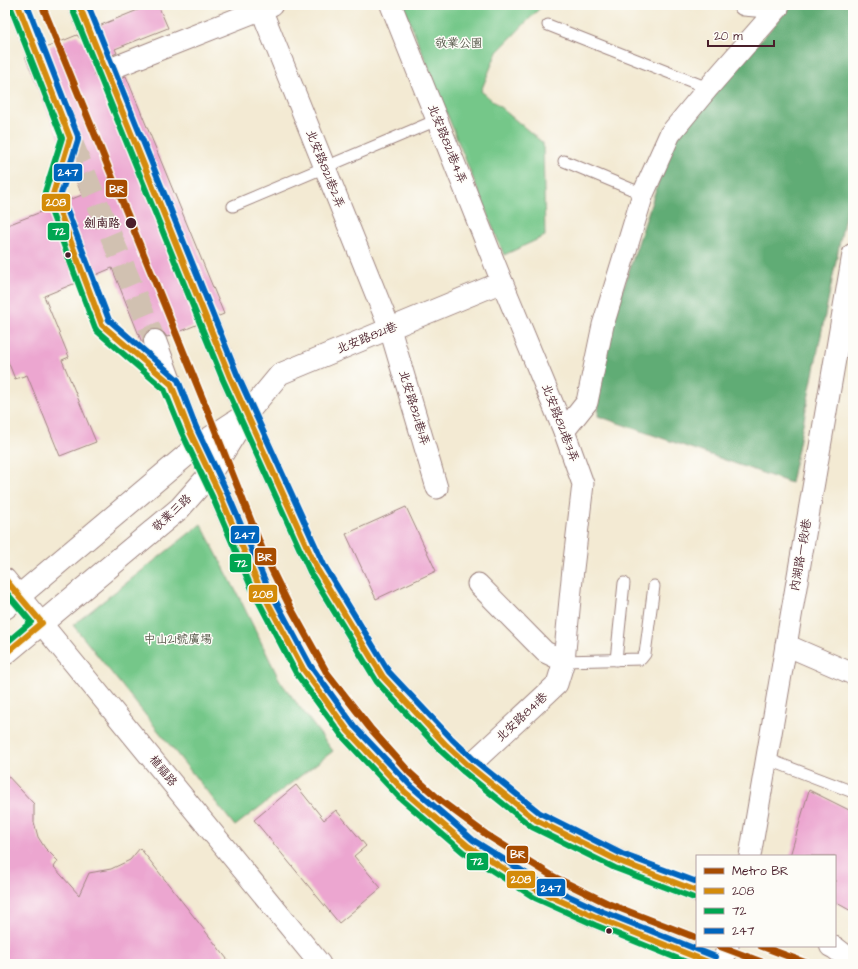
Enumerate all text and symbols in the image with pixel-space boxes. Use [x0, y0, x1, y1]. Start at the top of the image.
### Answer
scale bar [708, 22, 774, 48]
text: 20 m [714, 28, 743, 45]
park label: 敬業公園 [435, 35, 483, 52]
street label: 北安路821巷4弄 [423, 102, 471, 186]
street label: 北安路821巷2弄 [302, 127, 348, 211]
line badge: 247 [53, 163, 83, 182]
text: 247 [57, 165, 79, 180]
line badge: BR [105, 179, 128, 198]
text: BR [109, 182, 125, 197]
line badge: 208 [41, 193, 71, 212]
text: 208 [45, 195, 67, 210]
place label: 劍南路 [84, 215, 120, 232]
marker: 劍南路 [124, 216, 138, 230]
line badge: 72 [47, 222, 70, 241]
text: 72 [51, 224, 66, 239]
unlabelled marker [63, 250, 73, 260]
street label: 北安路821巷 [334, 318, 400, 358]
street label: 北安路821巷1弄 [395, 368, 433, 448]
street label: 北安路821巷3弄 [537, 382, 583, 464]
street label: 敬業三路 [149, 490, 195, 536]
street label: 內湖路一段1巷 [786, 517, 816, 593]
line badge: 247 [230, 525, 260, 544]
text: 247 [234, 528, 256, 543]
line badge: BR [254, 547, 277, 566]
text: BR [257, 550, 273, 565]
line badge: 72 [229, 553, 252, 573]
text: 72 [233, 556, 248, 571]
line badge: 208 [248, 584, 278, 603]
text: 208 [252, 587, 274, 602]
park label: 中山21號廣場 [144, 631, 212, 648]
street label: 北安路841巷 [492, 688, 552, 746]
street label: 植福路 [145, 752, 181, 790]
line badge: BR [506, 845, 529, 864]
text: BR [510, 847, 526, 862]
line badge: 72 [466, 852, 489, 871]
text: 72 [469, 854, 484, 869]
legend [696, 855, 836, 947]
text: Metro BR [732, 863, 789, 880]
line badge: 208 [506, 870, 536, 889]
text: 208 [510, 872, 532, 887]
line badge: 247 [536, 878, 566, 897]
text: 247 [540, 881, 562, 896]
text: 208 [732, 883, 754, 900]
text: 72 [732, 903, 746, 920]
text: 247 [732, 923, 755, 940]
unlabelled marker [604, 926, 614, 936]

